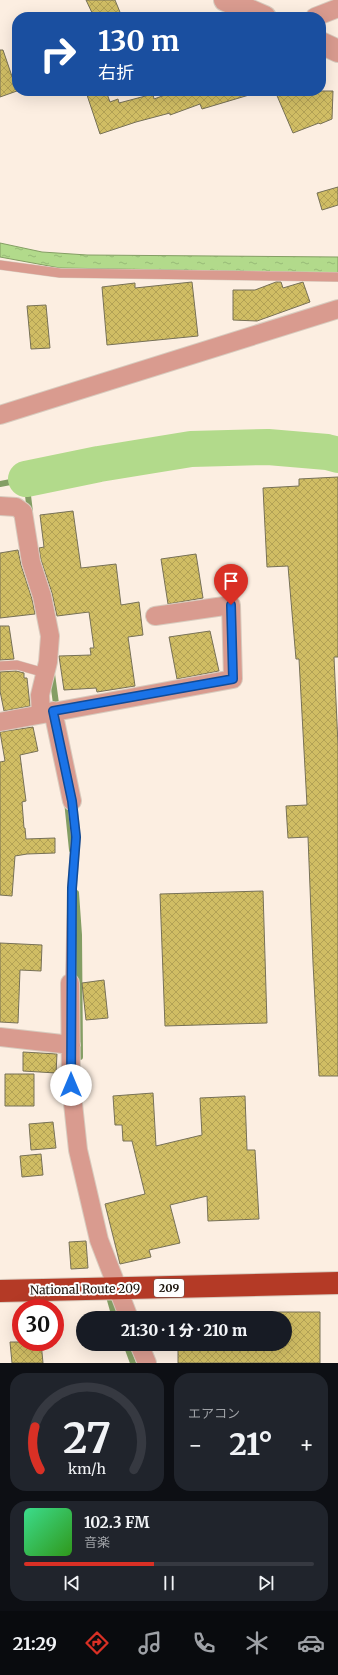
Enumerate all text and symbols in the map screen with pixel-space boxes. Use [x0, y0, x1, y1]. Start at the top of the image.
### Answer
text: 130 m [98, 23, 180, 59]
icon: right [32, 28, 84, 80]
text: 右折 [98, 61, 134, 84]
pin [214, 564, 248, 605]
icon: arrive [220, 570, 242, 592]
position arrow [50, 1064, 92, 1106]
road number: 209 [154, 1279, 184, 1297]
street label: National Route 209 [30, 1281, 140, 1297]
speed limit sign: 30 [12, 1299, 64, 1351]
text: 21:30 · 1 分 · 210 m [121, 1321, 247, 1340]
text: エアコン [188, 1405, 240, 1422]
text: 27 [63, 1412, 111, 1464]
text: 21° [229, 1425, 273, 1463]
text: − [188, 1431, 203, 1459]
text: + [299, 1431, 314, 1459]
text: km/h [68, 1460, 106, 1478]
text: 102.3 FM [84, 1513, 149, 1532]
text: 音楽 [84, 1534, 110, 1551]
icon: previous [61, 1572, 83, 1594]
icon: pause [158, 1572, 180, 1594]
icon: next [255, 1572, 277, 1594]
icon: directions [83, 1629, 111, 1657]
icon: music [136, 1629, 164, 1657]
icon: phone [190, 1629, 218, 1657]
icon: climate [243, 1629, 271, 1657]
icon: car [297, 1629, 325, 1657]
text: 21:29 [13, 1632, 57, 1655]

